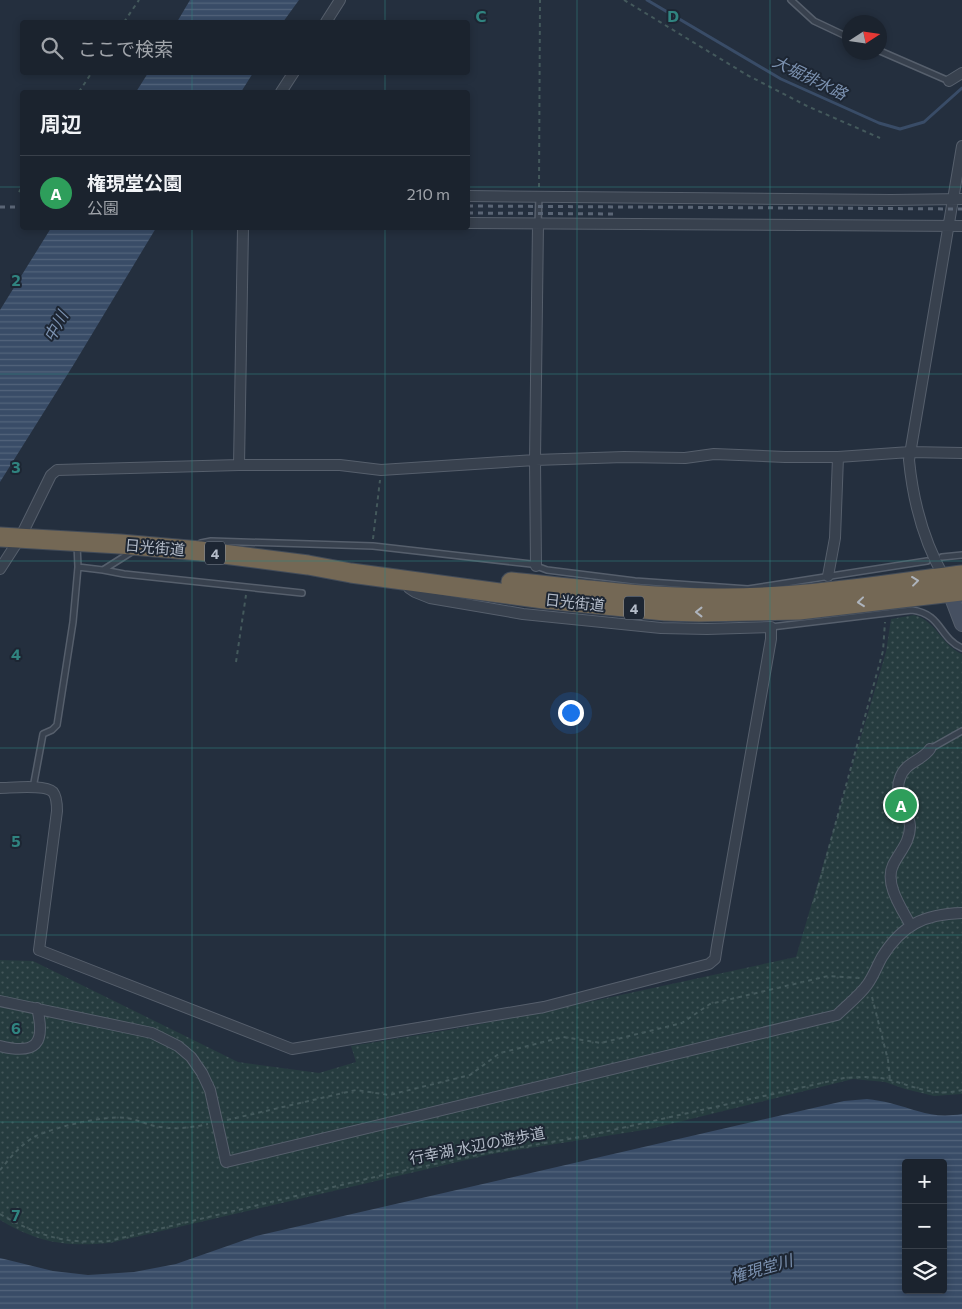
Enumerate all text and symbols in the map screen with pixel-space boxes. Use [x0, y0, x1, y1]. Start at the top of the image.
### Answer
text: C [476, 6, 487, 25]
text: D [667, 6, 679, 25]
north arrow [842, 15, 887, 60]
search box [20, 20, 470, 75]
icon: search [38, 34, 66, 62]
text: ここで検索 [78, 37, 173, 60]
water label: 大堀排水路 [770, 51, 852, 104]
text: 周辺 [40, 111, 82, 136]
text: 権現堂公園 [87, 171, 182, 194]
text: A [50, 184, 62, 203]
text: 210 m [407, 184, 450, 203]
text: 公園 [87, 198, 119, 217]
text: 2 [11, 270, 21, 289]
water label: 中川 [39, 306, 72, 345]
text: 3 [11, 457, 21, 476]
street label: 日光街道 [124, 535, 186, 559]
road number: 4 [205, 542, 225, 564]
one-way arrow [911, 576, 919, 587]
street label: 日光街道 [544, 590, 606, 614]
road number: 4 [624, 596, 644, 620]
one-way arrow [857, 596, 865, 607]
one-way arrow [695, 607, 703, 617]
text: 4 [11, 644, 21, 663]
your location [558, 700, 584, 726]
pin: A [885, 786, 917, 824]
text: 5 [11, 831, 21, 850]
text: 6 [11, 1018, 21, 1037]
street label: 行幸湖 水辺の遊歩道 [408, 1123, 546, 1167]
map controls [902, 1159, 947, 1294]
button: + [902, 1159, 947, 1204]
button: − [902, 1204, 947, 1249]
text: 7 [12, 1205, 21, 1224]
water label: 権現堂川 [728, 1249, 796, 1286]
button: layers [902, 1249, 947, 1294]

